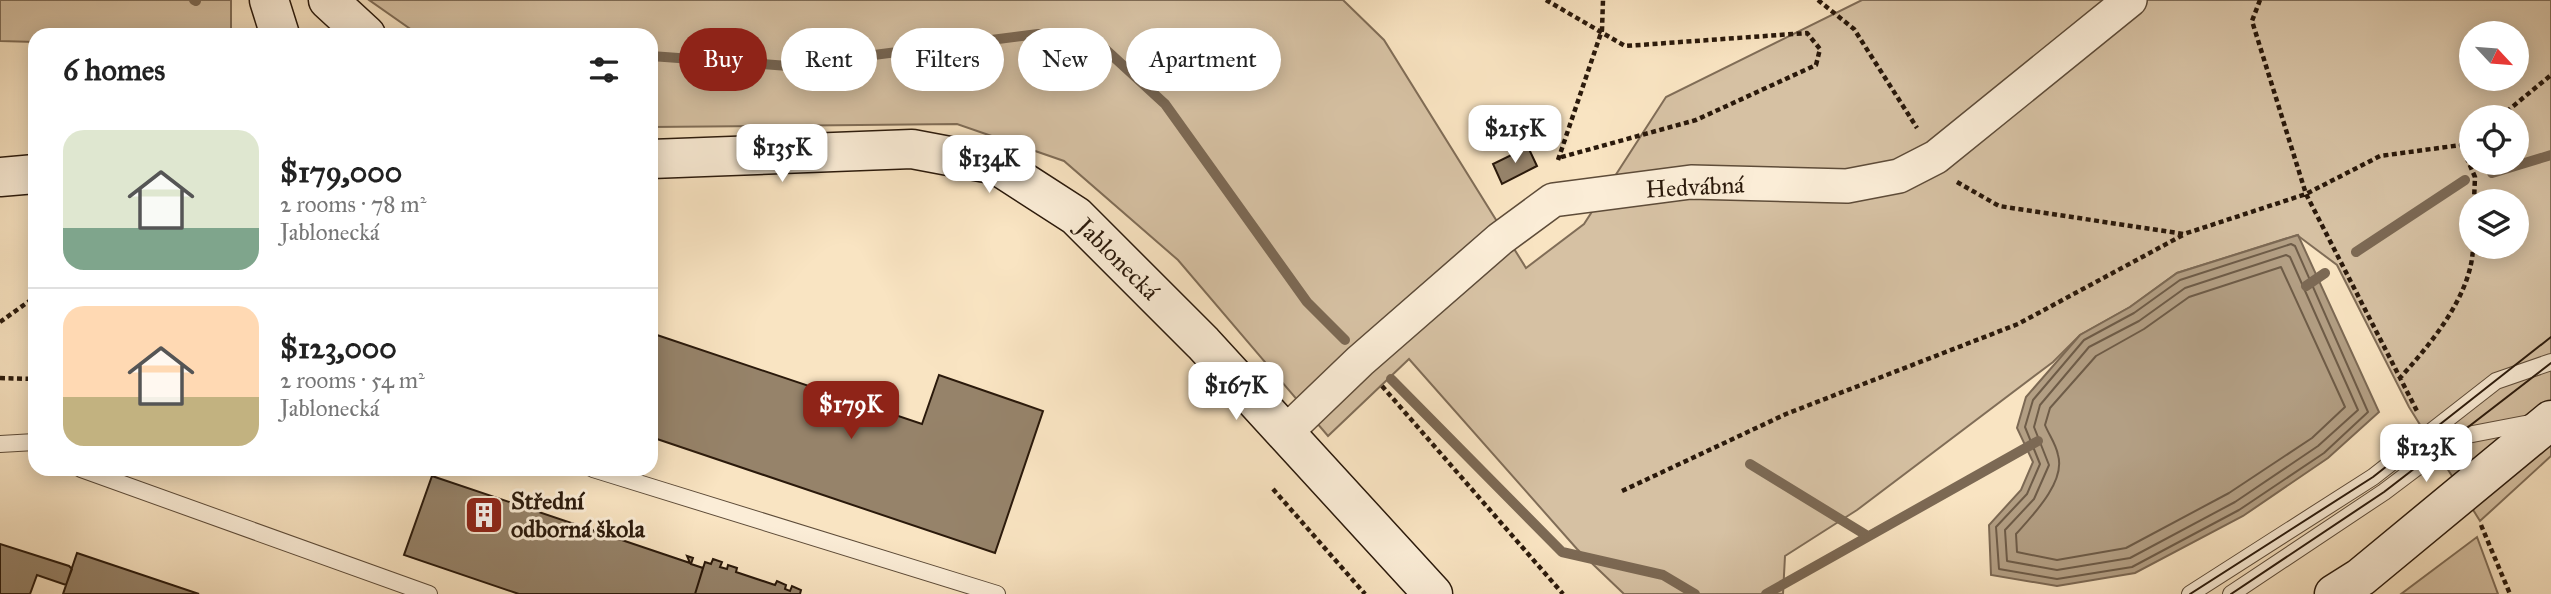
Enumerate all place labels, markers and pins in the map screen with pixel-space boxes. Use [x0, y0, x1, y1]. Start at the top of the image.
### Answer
pin: $215K [1466, 106, 1564, 165]
pin: $135K [733, 124, 831, 184]
pin: $134K [940, 136, 1038, 195]
pin: $167K [1187, 362, 1285, 422]
pin: $179K [802, 382, 900, 441]
pin: $123K [2377, 424, 2475, 484]
place label: Střední odborná škola [511, 486, 646, 544]
building icon: Střední odborná škola [463, 494, 505, 536]

